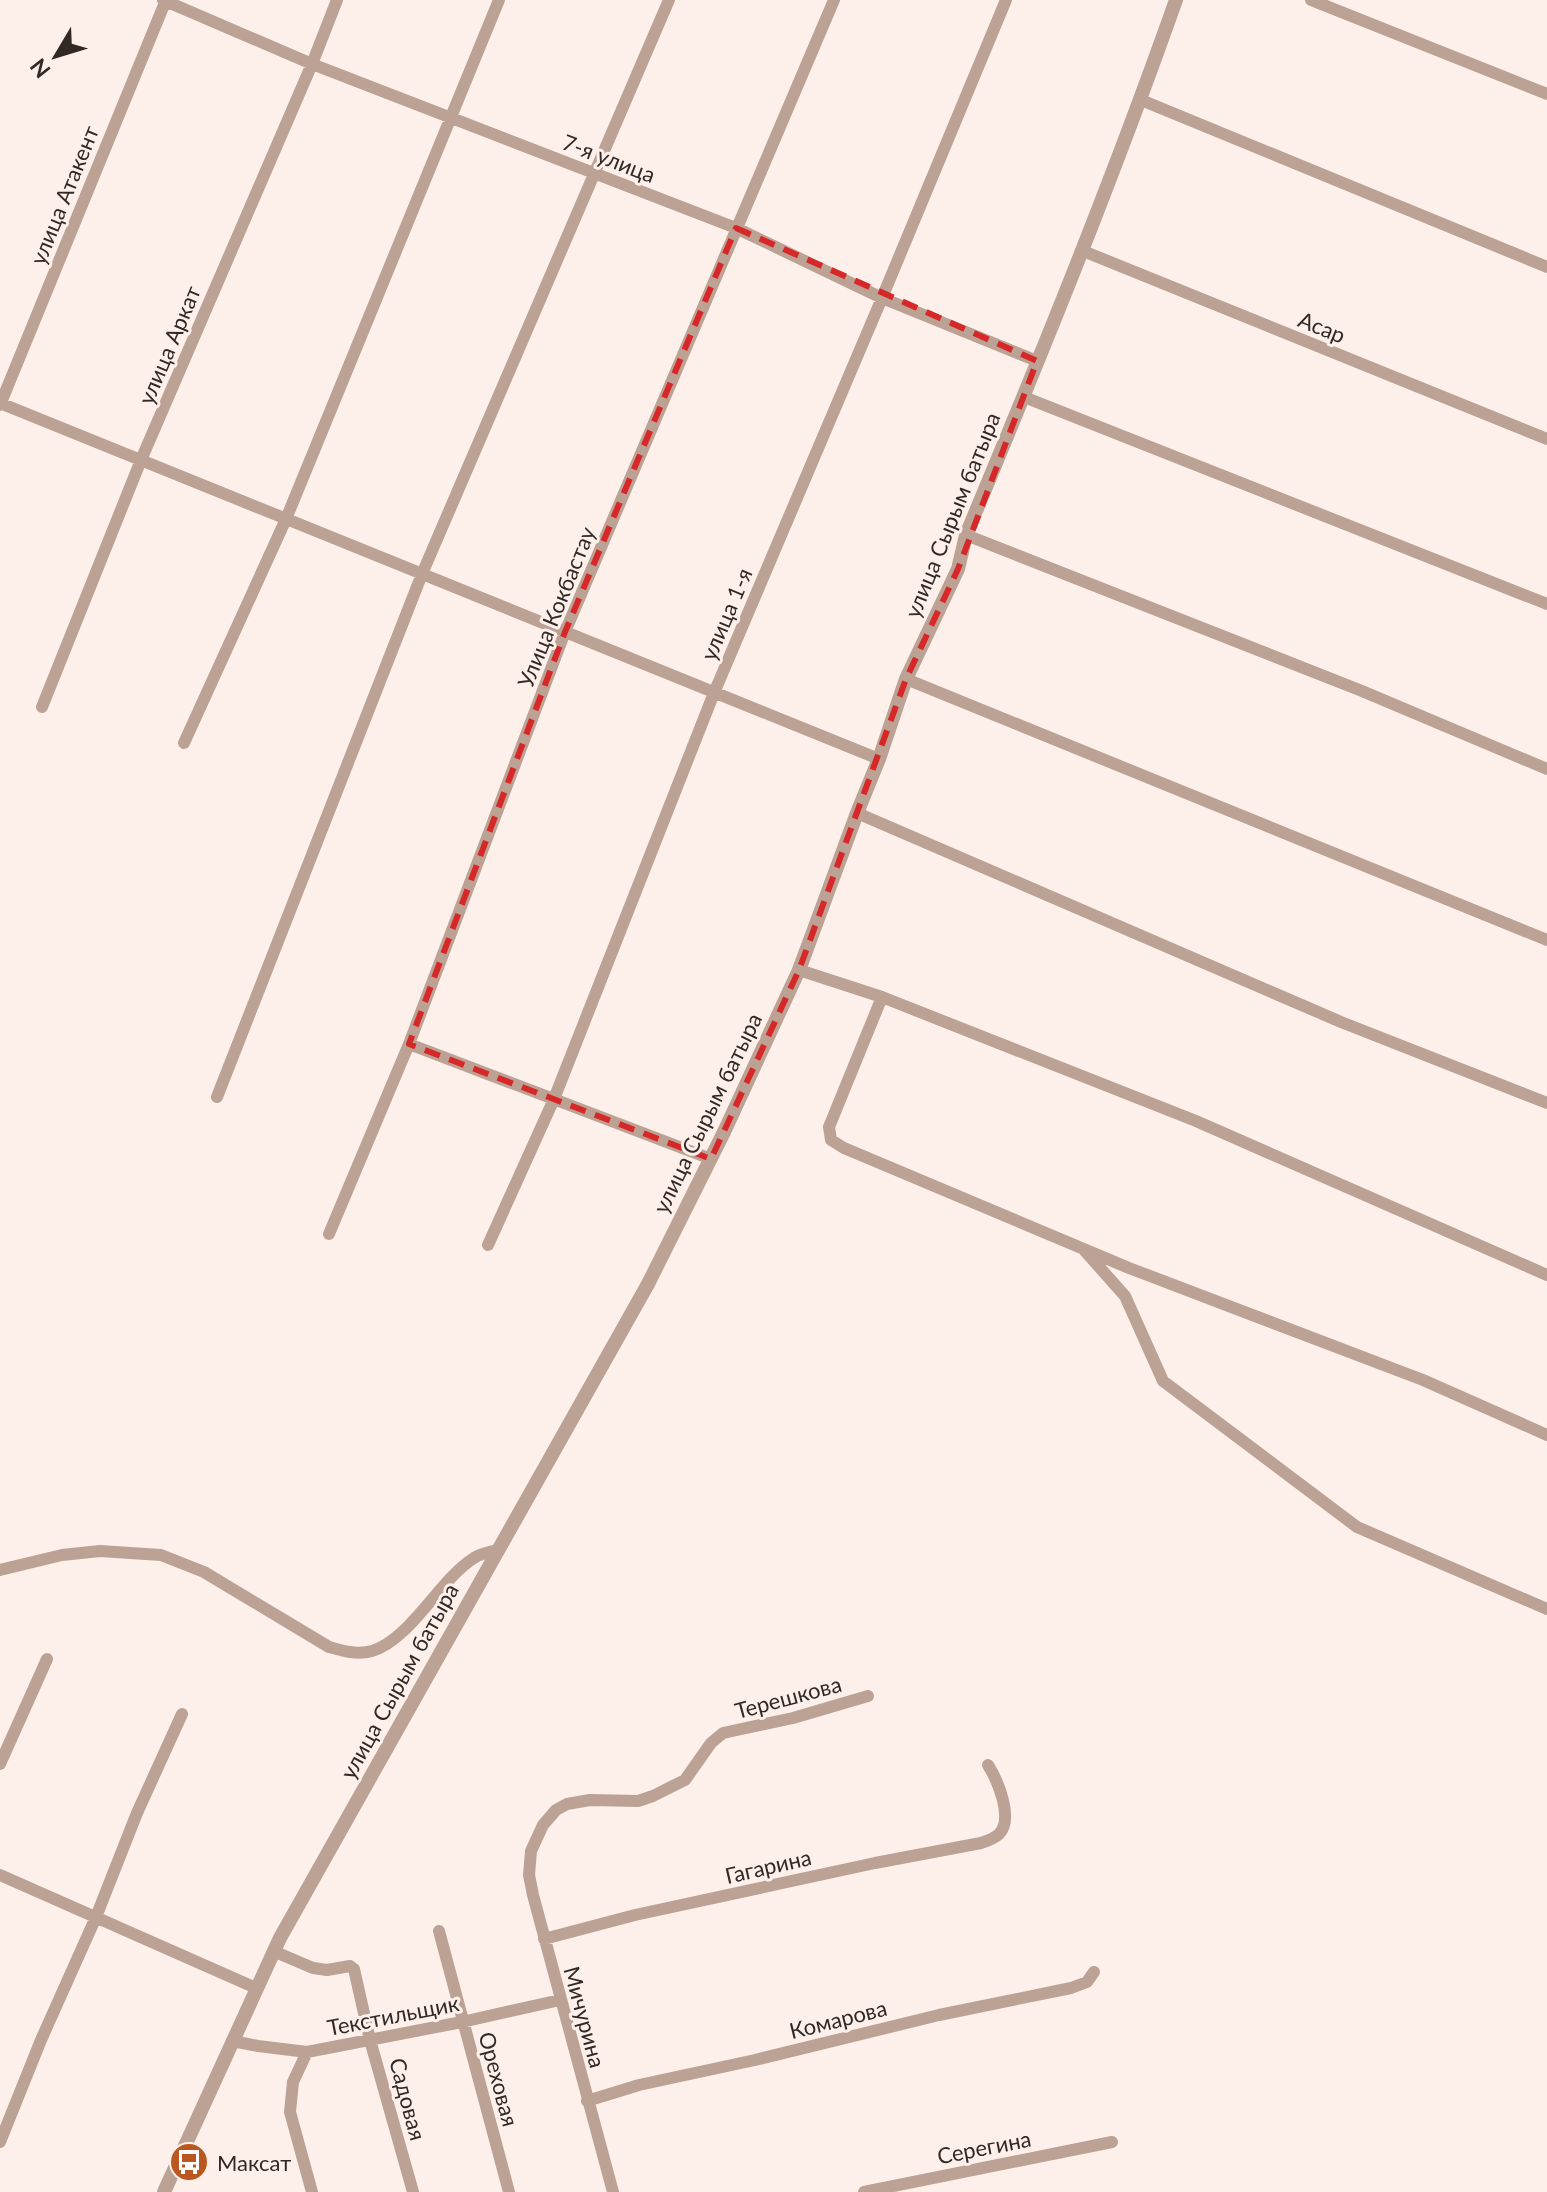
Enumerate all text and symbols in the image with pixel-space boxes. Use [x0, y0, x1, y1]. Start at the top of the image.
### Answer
north arrow [16, 16, 96, 96]
text: N [24, 54, 56, 84]
street label: улица Атакент [24, 122, 104, 268]
street label: 7-я улица [559, 128, 659, 188]
street label: улица Аркат [132, 282, 206, 408]
street label: Асар [1295, 305, 1349, 349]
street label: улица Сырым батыра [898, 408, 1006, 622]
street label: Улица Кокбастау [511, 522, 601, 691]
street label: улица 1-я [695, 564, 757, 664]
street label: улица Сырым батыра [647, 1009, 767, 1217]
street label: улица Сырым батыра [334, 1579, 464, 1783]
street label: Терешкова [732, 1670, 844, 1724]
street label: Гагарина [722, 1843, 814, 1889]
street label: Мичурина [559, 1963, 611, 2071]
street label: Текстильщик [325, 1989, 462, 2041]
street label: Комарова [786, 1994, 890, 2044]
street label: Ореховая [473, 2029, 525, 2129]
street label: Садовая [384, 2055, 432, 2143]
street label: Серегина [935, 2125, 1033, 2169]
bus stop icon: Максат [168, 2141, 210, 2183]
place label: Максат [217, 2149, 291, 2176]

